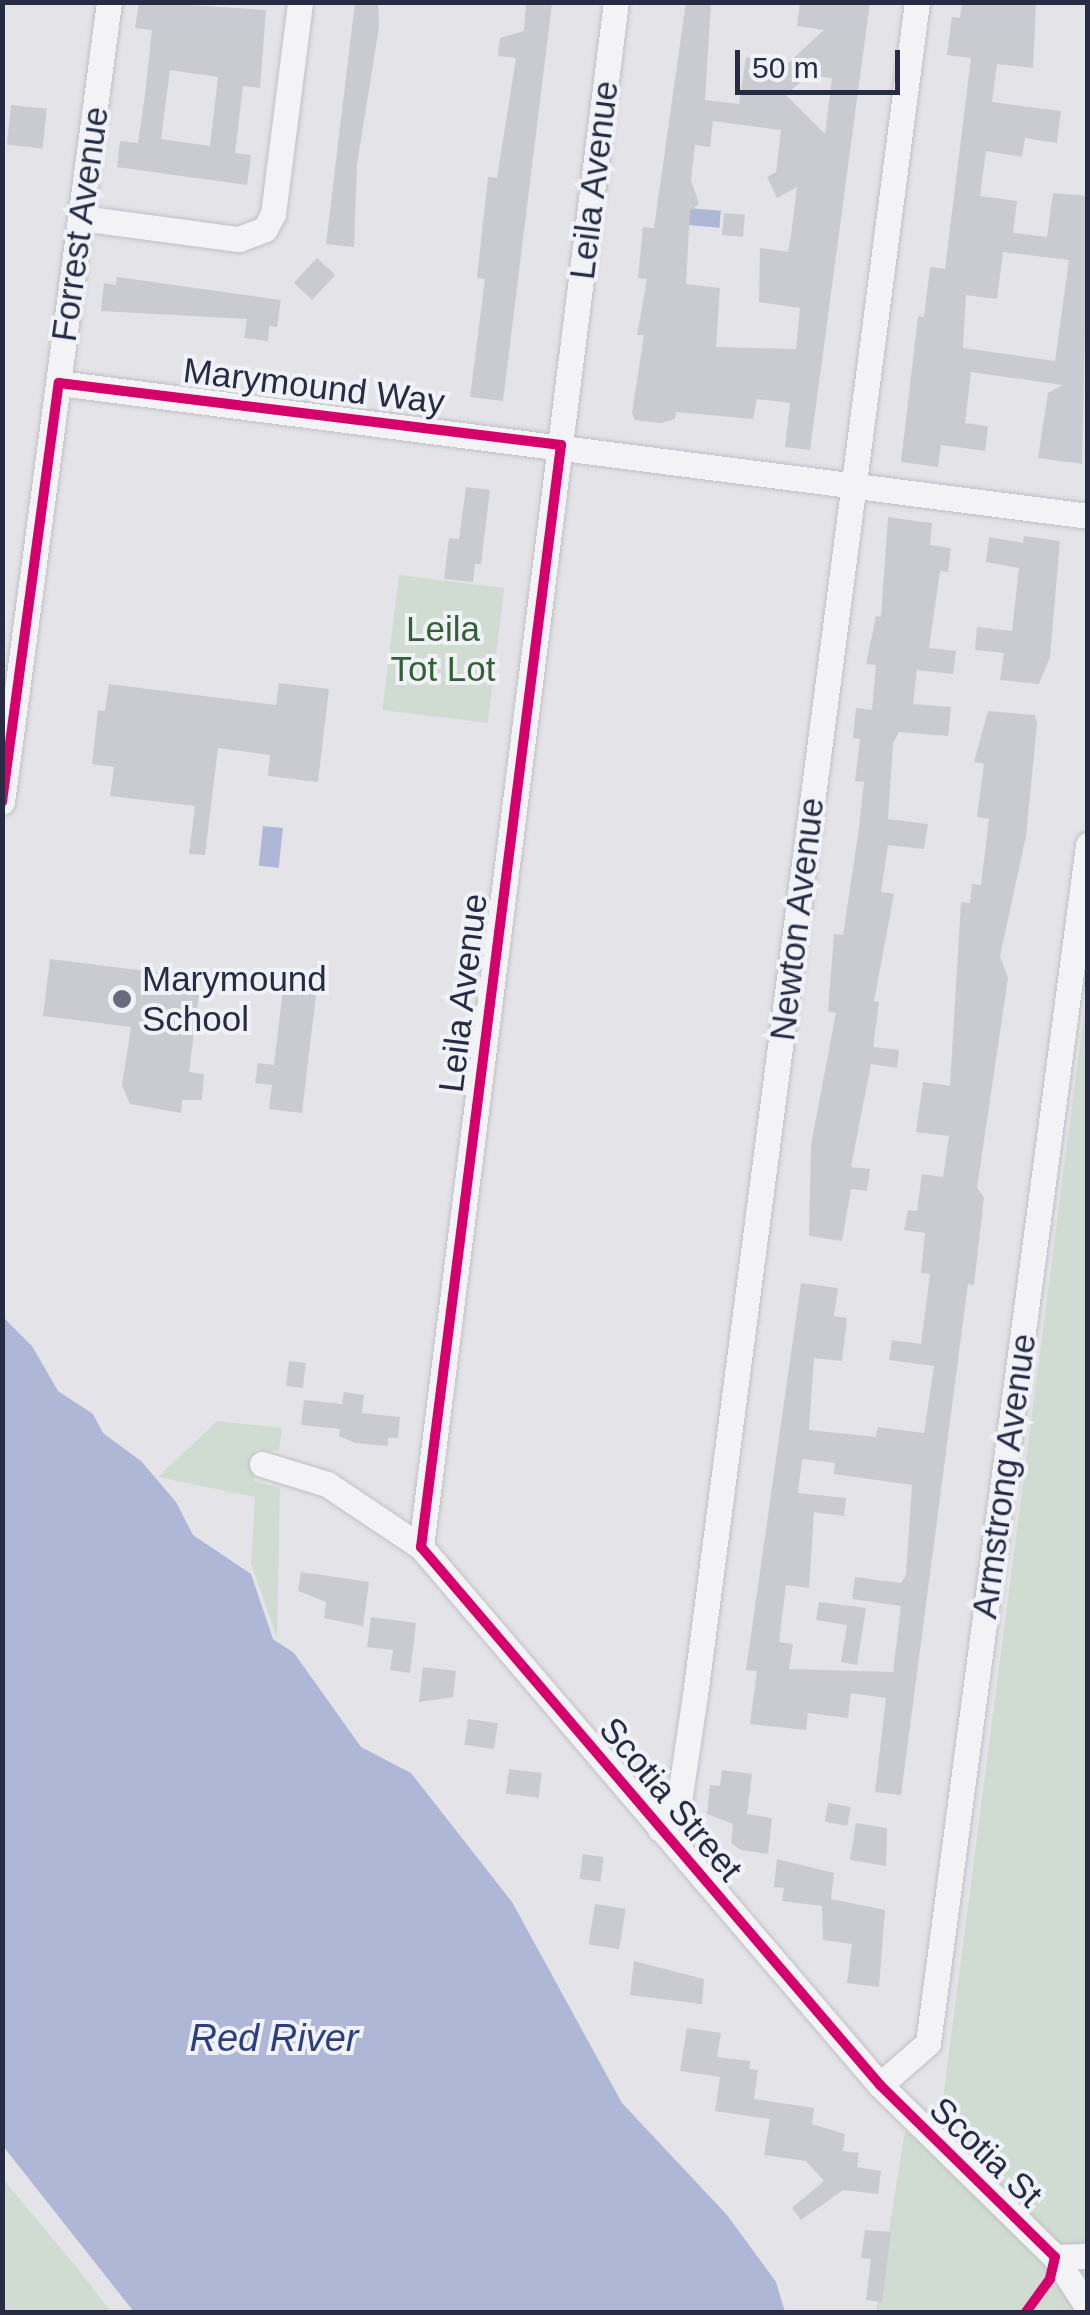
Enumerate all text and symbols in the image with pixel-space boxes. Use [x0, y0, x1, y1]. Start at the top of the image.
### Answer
scale bar [740, 30, 905, 92]
text: 50 m [752, 51, 819, 84]
street label: Leila Avenue [561, 77, 627, 283]
street label: Forrest Avenue [43, 103, 117, 345]
street label: Marymound Way [181, 349, 447, 423]
park label: Leila Tot Lot [390, 608, 496, 690]
street label: Newton Avenue [761, 794, 833, 1044]
street label: Leila Avenue [430, 890, 496, 1096]
place label: Marymound School [142, 958, 327, 1040]
marker: Marymound School [111, 988, 133, 1010]
street label: Armstrong Avenue [963, 1330, 1045, 1622]
street label: Scotia Street [591, 1709, 751, 1889]
water label: Red River [190, 2016, 358, 2062]
street label: Scotia St [921, 2088, 1051, 2216]

